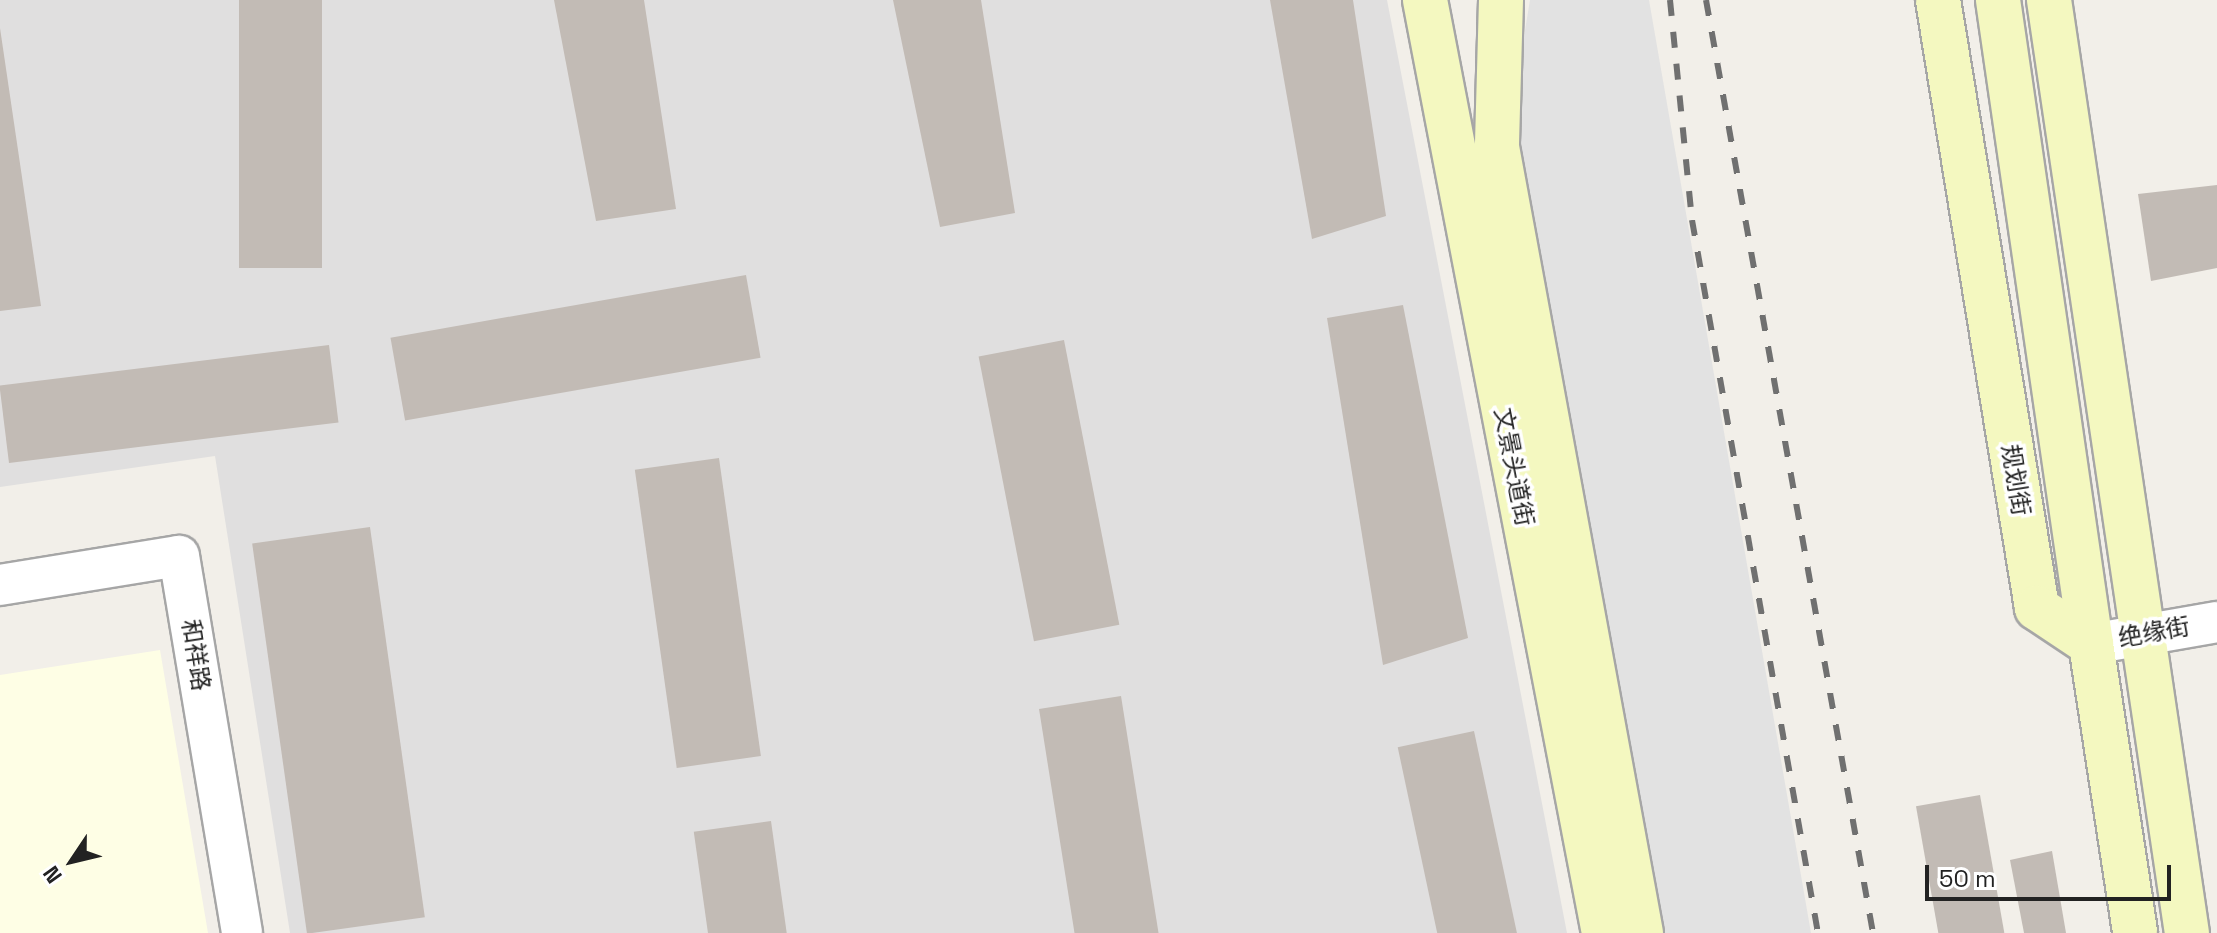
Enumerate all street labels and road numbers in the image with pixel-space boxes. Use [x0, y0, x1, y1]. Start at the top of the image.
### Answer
street label: 文景头道街 [1488, 405, 1540, 529]
street label: 规划街 [1996, 442, 2036, 518]
street label: 绝缘街 [2116, 612, 2192, 652]
street label: 和祥路 [176, 617, 216, 693]

